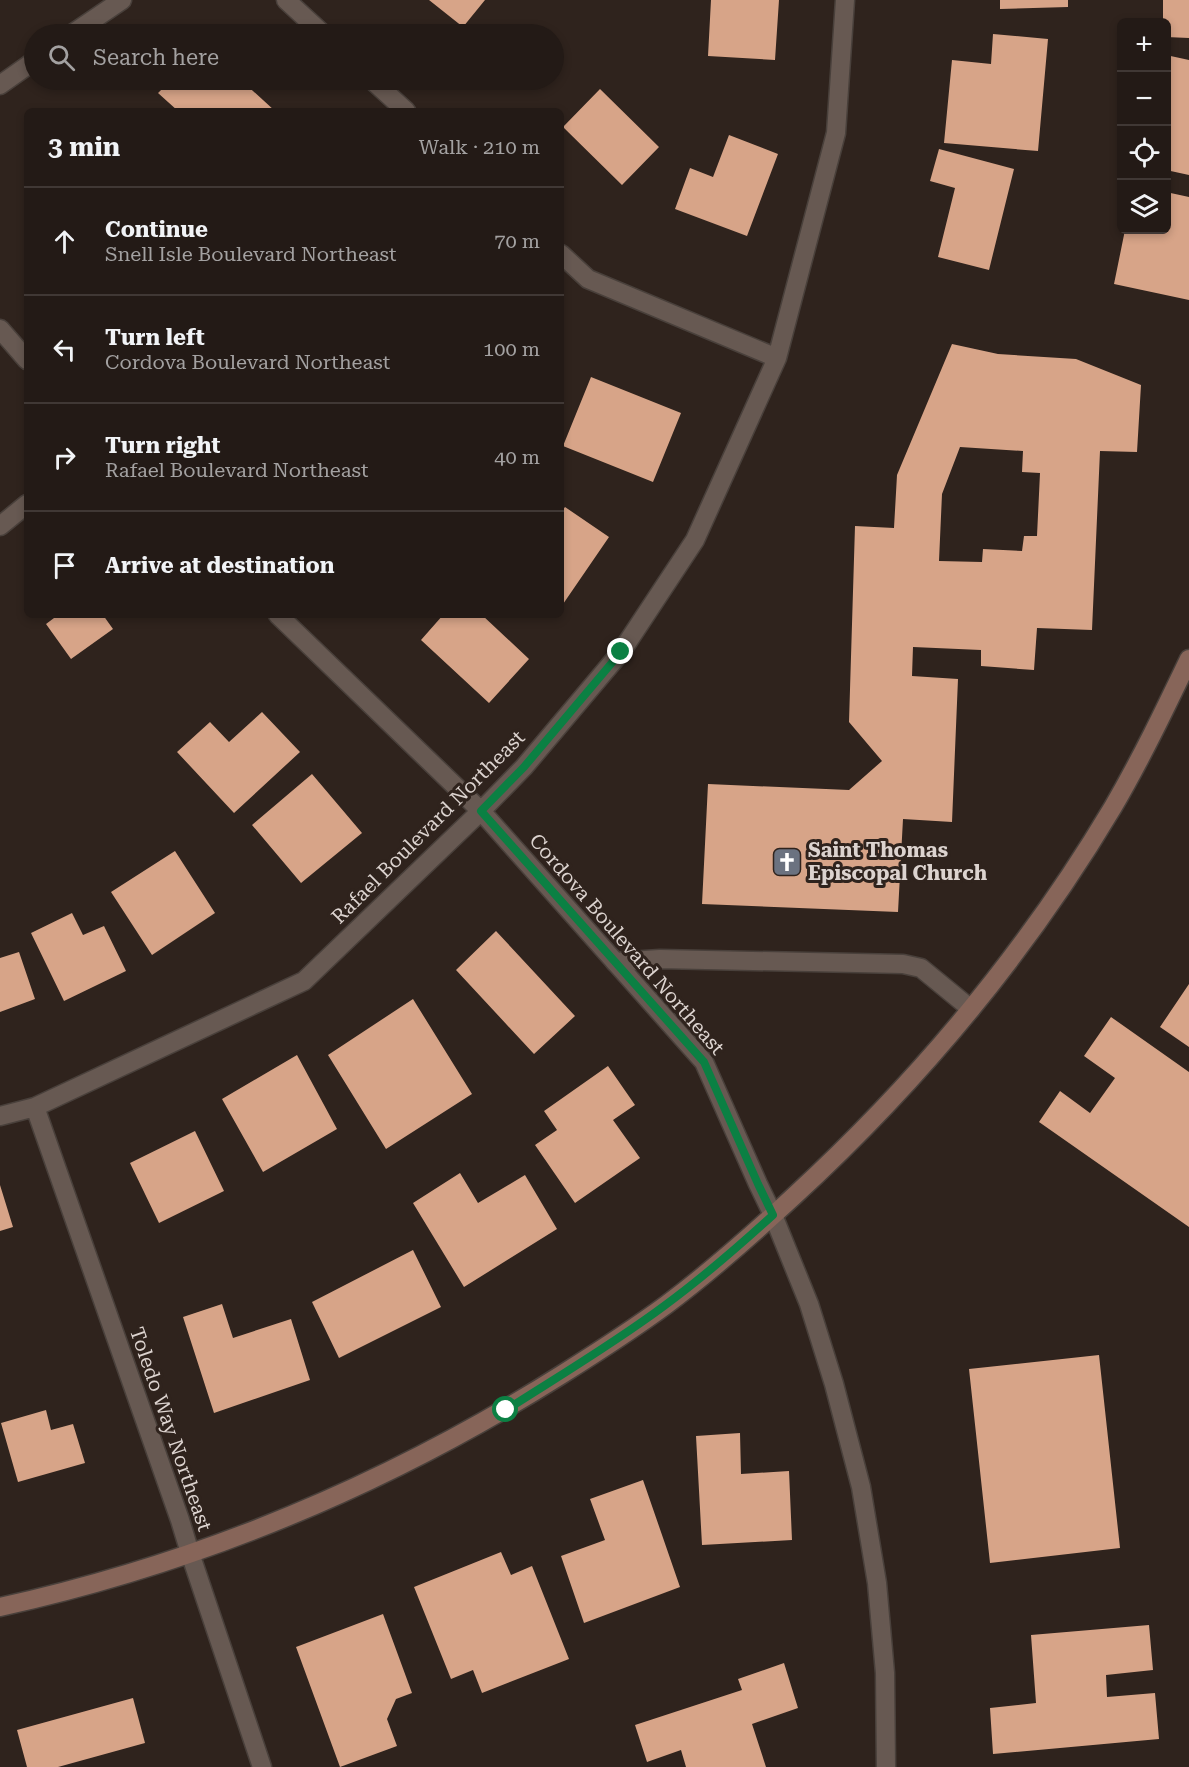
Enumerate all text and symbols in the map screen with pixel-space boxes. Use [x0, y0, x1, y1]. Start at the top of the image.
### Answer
map controls [1117, 18, 1171, 234]
button: + [1117, 18, 1171, 72]
search box [24, 24, 564, 90]
icon: search [45, 41, 78, 74]
text: Search here [93, 45, 219, 70]
button: − [1117, 72, 1171, 126]
button: locate [1117, 126, 1171, 180]
text: 3 min [48, 132, 120, 162]
text: Walk · 210 m [419, 135, 540, 159]
button: layers [1117, 180, 1171, 234]
text: Continue [105, 217, 208, 242]
icon: ahead [48, 225, 81, 258]
text: 70 m [494, 229, 540, 253]
text: Snell Isle Boulevard Northeast [105, 242, 397, 266]
text: Turn left [105, 325, 205, 350]
icon: left [48, 333, 81, 366]
text: 100 m [483, 337, 540, 361]
text: Cordova Boulevard Northeast [105, 350, 390, 374]
text: Turn right [105, 433, 220, 458]
icon: right [48, 441, 81, 474]
text: 40 m [494, 445, 540, 469]
text: Rafael Boulevard Northeast [105, 458, 369, 482]
icon: arrive [48, 549, 81, 582]
text: Arrive at destination [105, 553, 334, 578]
route end [607, 638, 633, 664]
street label: Rafael Boulevard Northeast [326, 725, 530, 929]
street label: Cordova Boulevard Northeast [524, 828, 730, 1060]
place label: Saint Thomas Episcopal Church [808, 838, 988, 885]
church icon: Saint Thomas Episcopal Church [771, 846, 803, 878]
street label: Toledo Way Northeast [125, 1324, 217, 1535]
route start [492, 1396, 518, 1422]

